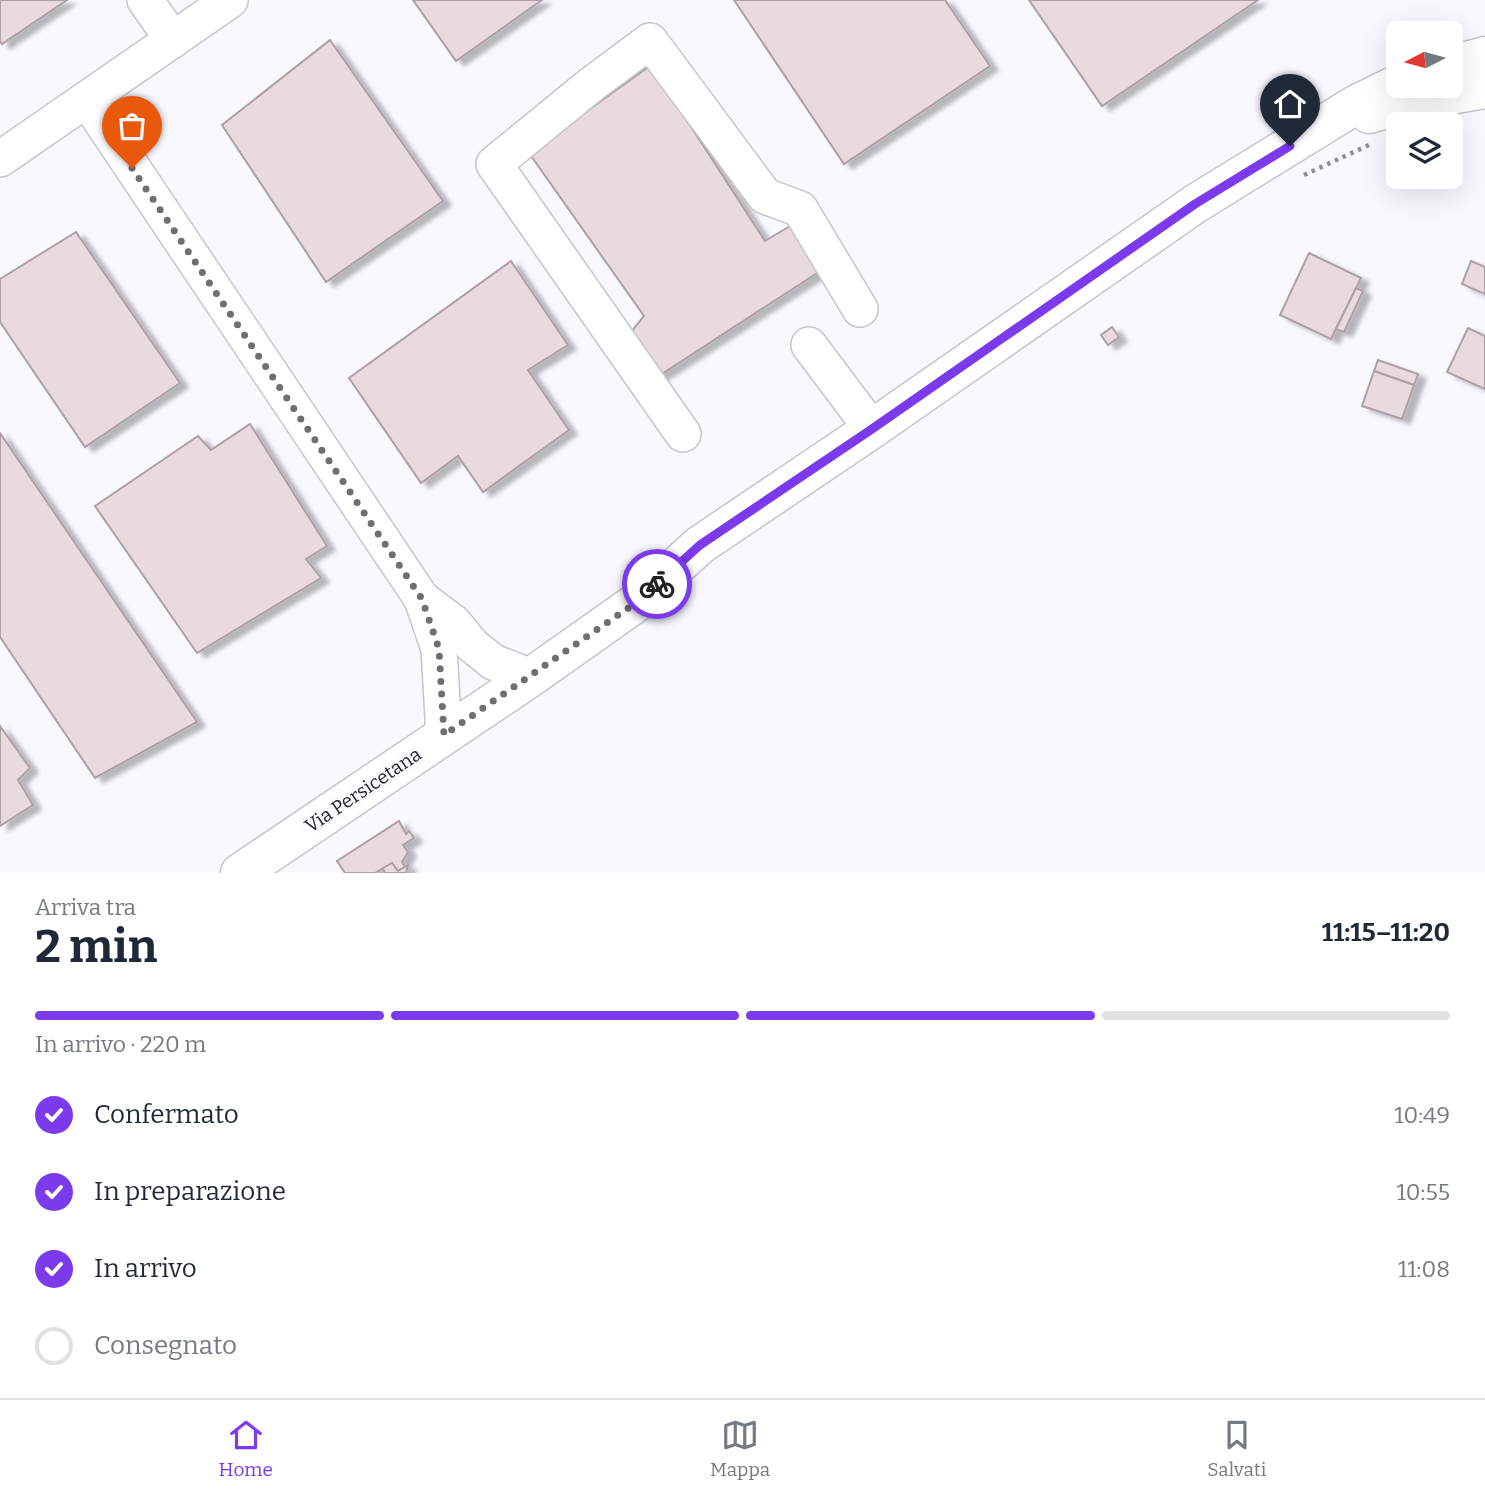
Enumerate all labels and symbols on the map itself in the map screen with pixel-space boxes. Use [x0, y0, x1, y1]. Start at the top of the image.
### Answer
north arrow [1386, 21, 1463, 98]
pin [1260, 74, 1320, 146]
pin [102, 96, 162, 168]
courier [622, 549, 692, 619]
street label: Via Persicetana [300, 742, 426, 837]

